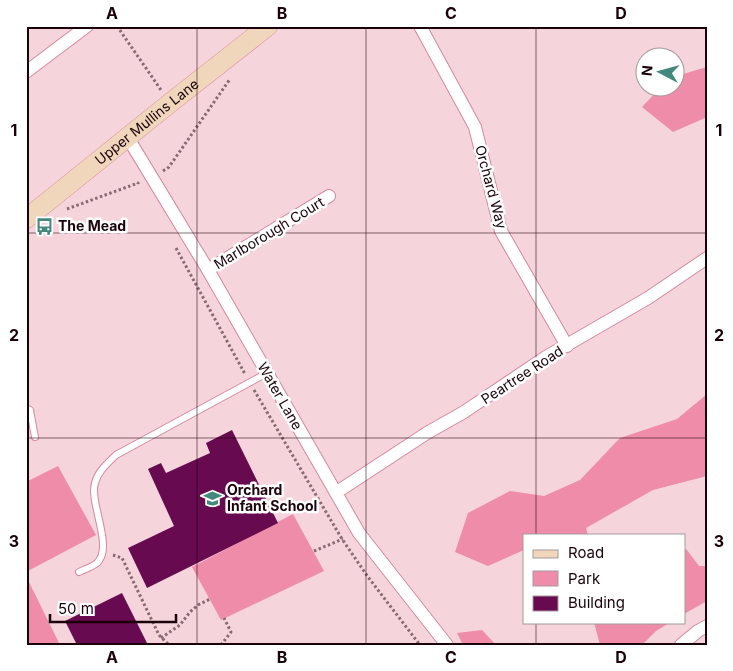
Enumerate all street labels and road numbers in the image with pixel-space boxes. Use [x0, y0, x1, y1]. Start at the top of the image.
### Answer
street label: Upper Mullins Lane [91, 75, 202, 168]
street label: Orchard Way [472, 143, 511, 231]
street label: Marlborough Court [210, 193, 327, 272]
street label: Peartree Road [478, 342, 566, 407]
street label: Water Lane [254, 359, 307, 432]

